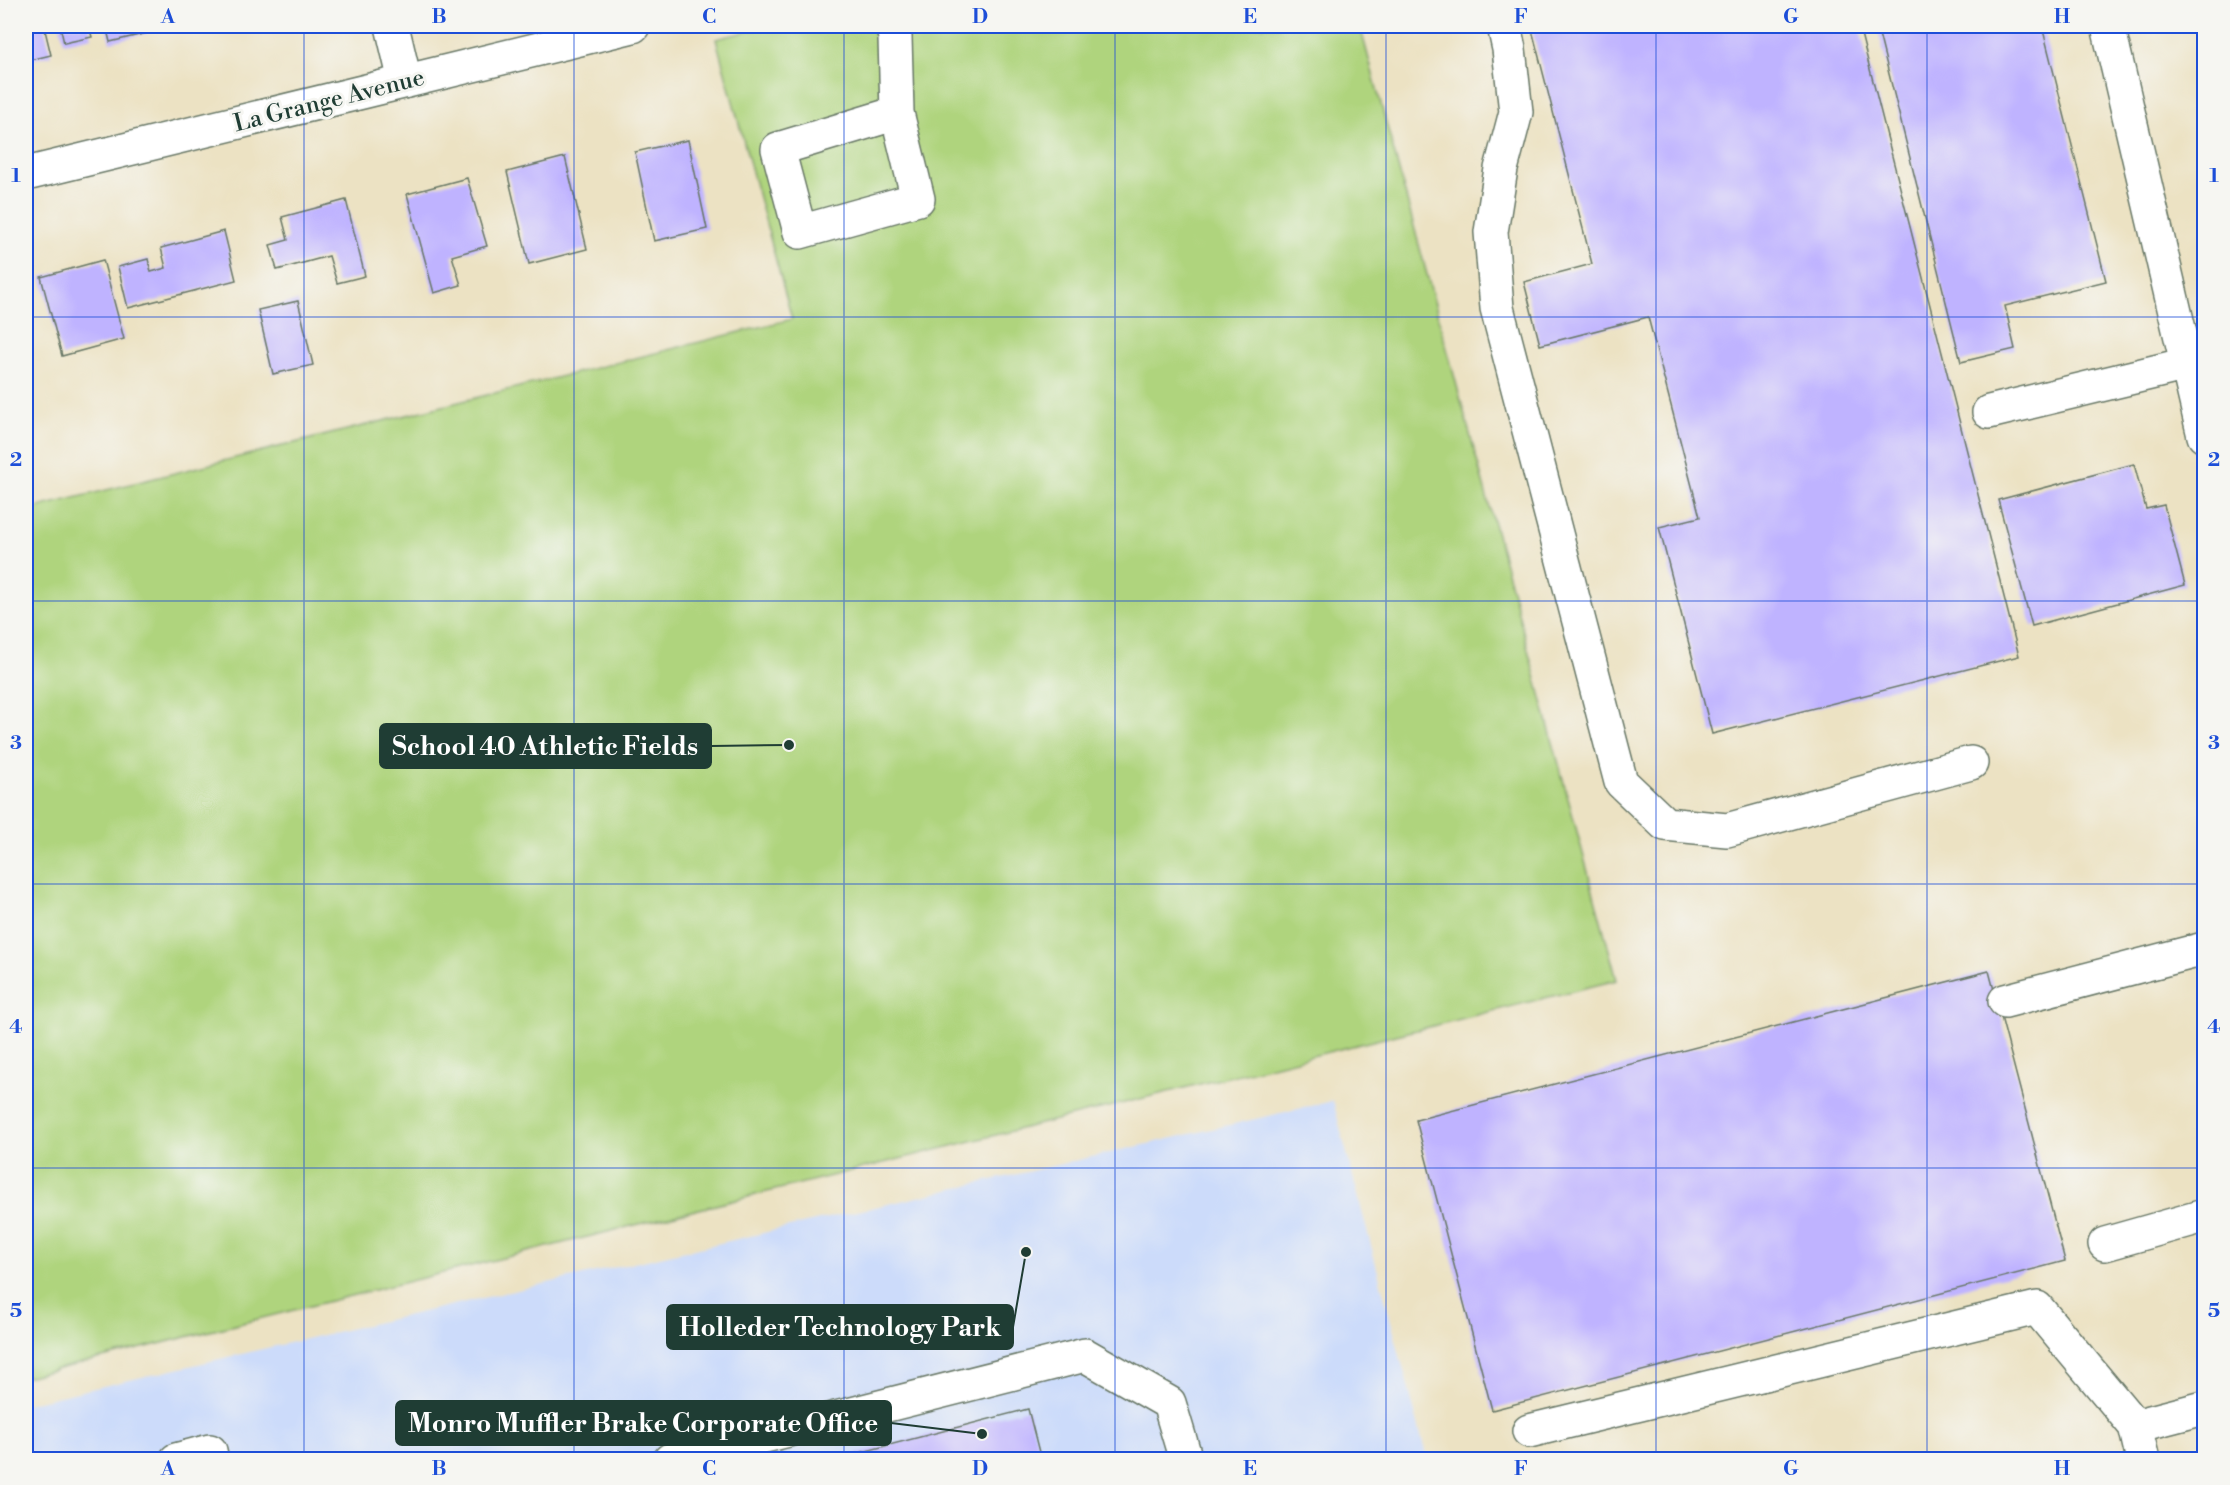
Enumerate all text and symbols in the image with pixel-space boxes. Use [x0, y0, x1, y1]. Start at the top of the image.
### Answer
text: A [160, 5, 176, 30]
text: B [431, 5, 447, 30]
text: C [702, 5, 716, 30]
text: D [972, 5, 988, 30]
text: E [1243, 5, 1257, 30]
text: F [1514, 5, 1528, 30]
text: G [1783, 5, 1799, 30]
text: H [2054, 5, 2071, 30]
street label: La Grange Avenue [231, 63, 428, 139]
text: 1 [11, 164, 21, 189]
text: 1 [2209, 164, 2219, 189]
text: 2 [10, 448, 22, 473]
text: 2 [2208, 448, 2220, 473]
callout: School 40 Athletic Fields [380, 724, 711, 768]
text: 3 [10, 731, 22, 756]
text: School 40 Athletic Fields [392, 731, 698, 763]
text: 3 [2208, 731, 2220, 756]
text: 4 [9, 1015, 23, 1040]
text: 4 [2207, 1015, 2221, 1040]
text: 5 [10, 1299, 22, 1324]
text: 5 [2208, 1299, 2220, 1324]
callout: Holleder Technology Park [667, 1305, 1013, 1349]
text: Holleder Technology Park [679, 1312, 1002, 1344]
callout: Monro Muffler Brake Corporate Office [396, 1401, 891, 1445]
text: Monro Muffler Brake Corporate Office [408, 1408, 878, 1440]
text: A [160, 1457, 176, 1482]
text: B [431, 1457, 447, 1482]
text: C [702, 1457, 716, 1482]
text: D [972, 1457, 988, 1482]
text: E [1243, 1457, 1257, 1482]
text: F [1514, 1457, 1528, 1482]
text: G [1783, 1457, 1799, 1482]
text: H [2054, 1457, 2071, 1482]

